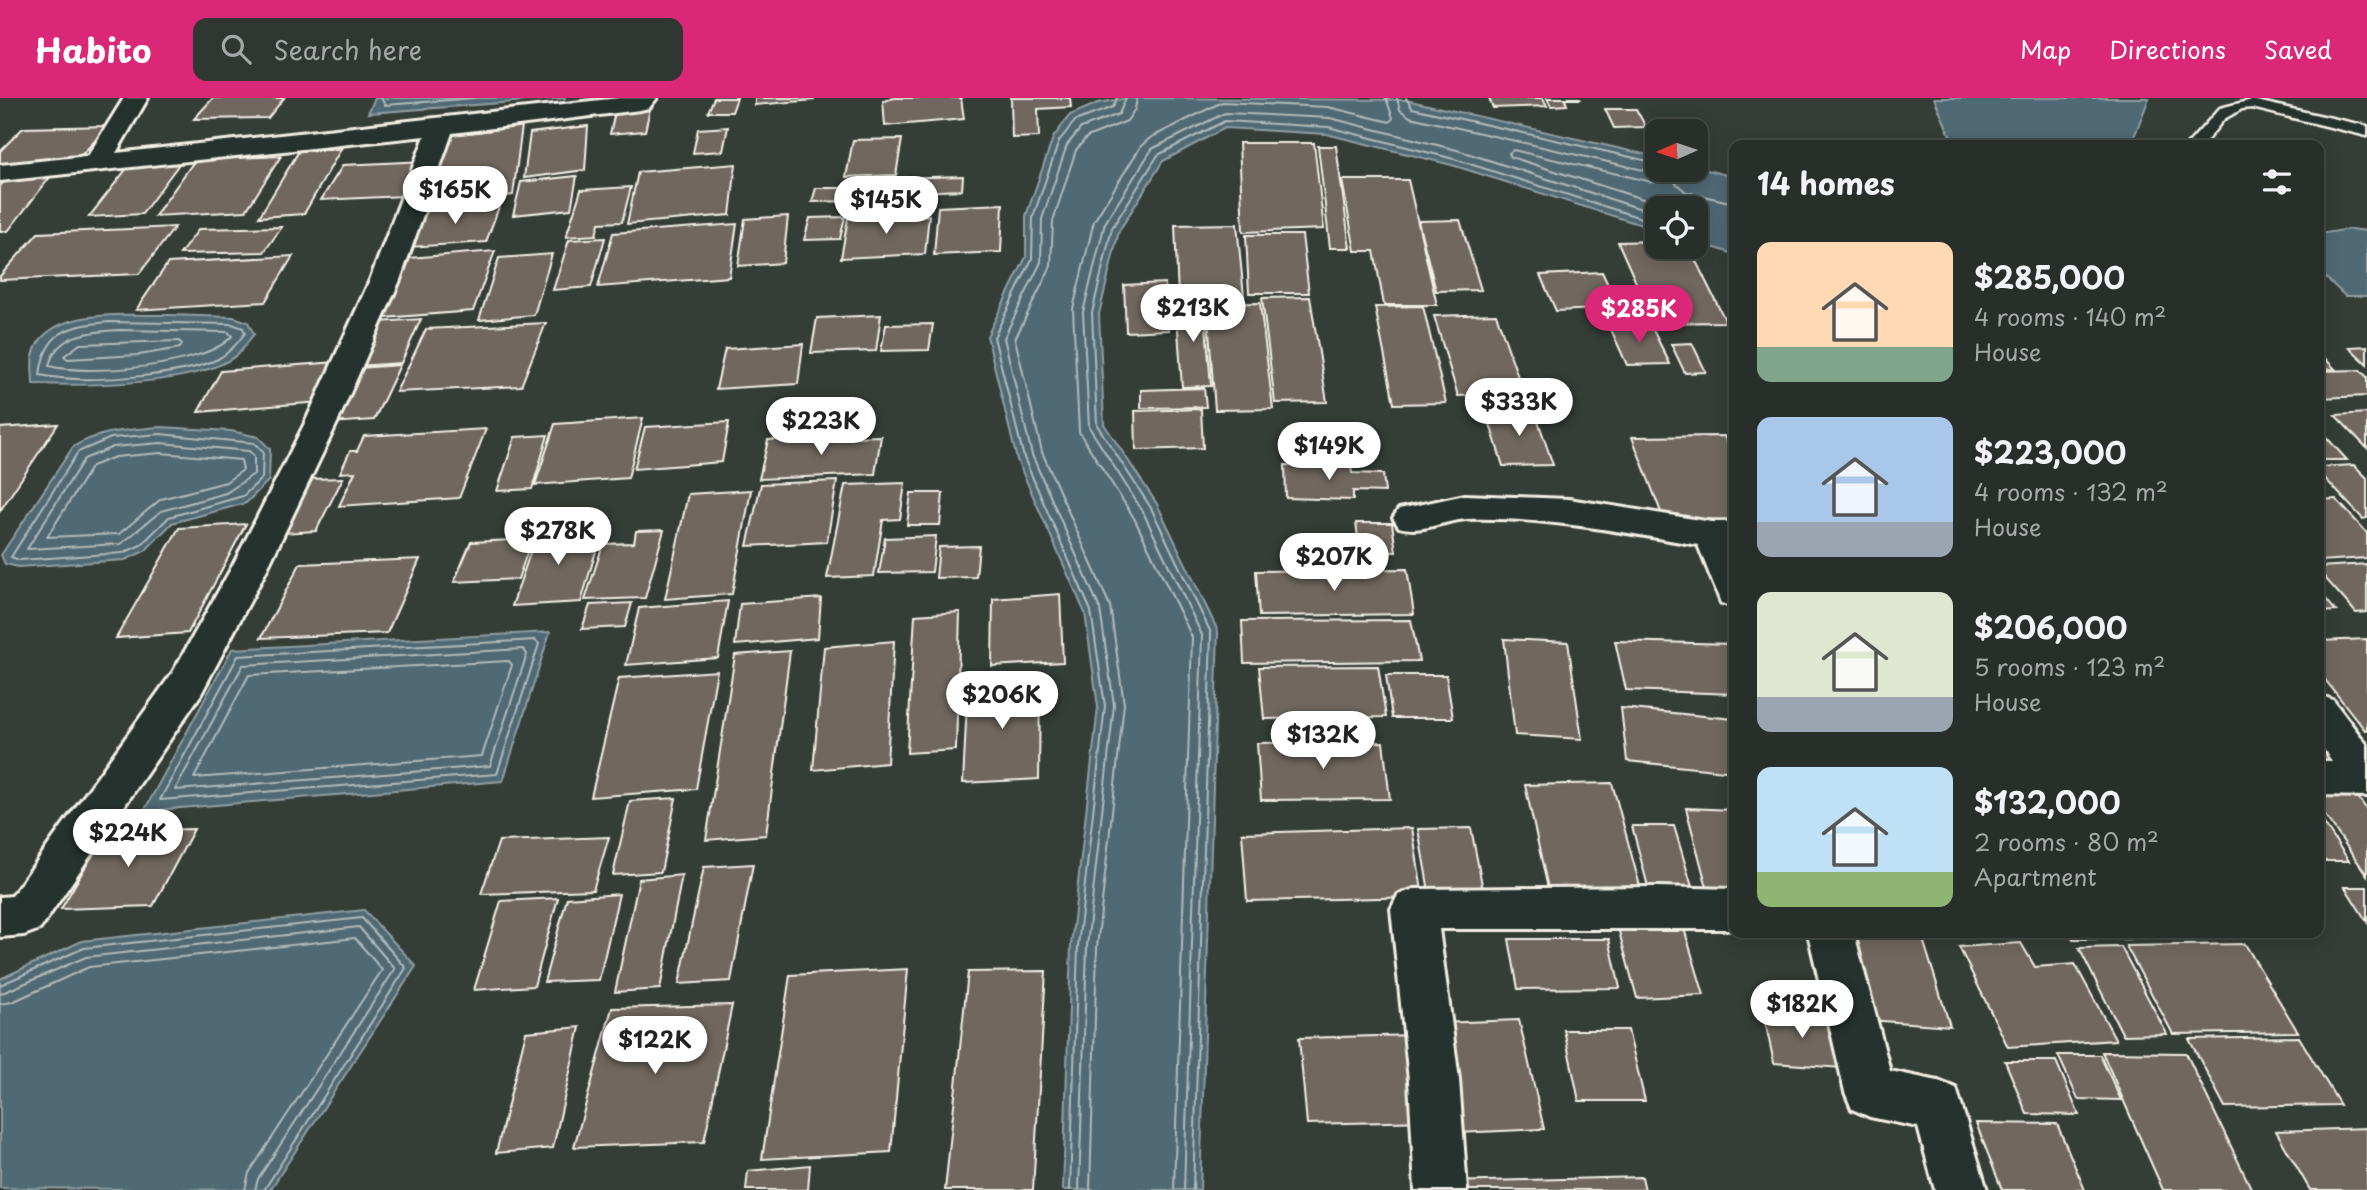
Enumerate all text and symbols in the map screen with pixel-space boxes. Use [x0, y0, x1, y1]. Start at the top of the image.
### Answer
search box [193, 18, 683, 81]
text: Habito [35, 24, 151, 74]
icon: search [217, 30, 255, 68]
text: Search here [273, 30, 422, 69]
text: Map [2020, 31, 2071, 67]
text: Directions [2109, 31, 2226, 67]
text: Saved [2264, 31, 2332, 67]
north arrow [1645, 119, 1708, 182]
map controls [1645, 119, 1708, 259]
text: 14 homes [1757, 160, 1895, 205]
icon: filters [2258, 163, 2296, 201]
pin: $165K [406, 166, 504, 226]
text: $165K [419, 171, 491, 206]
pin: $145K [837, 176, 935, 236]
text: $145K [850, 181, 922, 216]
button: locate [1645, 196, 1708, 259]
text: $285,000 [1974, 254, 2125, 299]
icon: home [1813, 270, 1897, 354]
pin: $213K [1144, 285, 1242, 344]
pin: $285K [1590, 286, 1688, 345]
text: $213K [1157, 289, 1229, 324]
text: $285K [1601, 290, 1677, 325]
text: 4 rooms · 140 m² [1974, 299, 2166, 334]
text: House [1974, 334, 2041, 369]
pin: $333K [1470, 378, 1568, 438]
text: $333K [1481, 383, 1557, 418]
pin: $223K [772, 398, 870, 457]
text: $223K [782, 402, 860, 437]
pin: $149K [1280, 422, 1378, 482]
text: $149K [1294, 427, 1364, 462]
text: $223,000 [1974, 429, 2126, 474]
icon: home [1813, 445, 1897, 529]
text: 4 rooms · 132 m² [1974, 474, 2168, 509]
pin: $278K [509, 508, 607, 567]
text: House [1974, 509, 2041, 544]
text: $278K [520, 512, 596, 547]
pin: $207K [1285, 533, 1383, 593]
text: $207K [1296, 538, 1372, 573]
text: $206,000 [1974, 604, 2128, 649]
icon: home [1813, 620, 1897, 704]
text: 5 rooms · 123 m² [1974, 649, 2165, 684]
pin: $206K [953, 672, 1051, 731]
text: $206K [962, 676, 1042, 711]
text: House [1974, 684, 2041, 719]
pin: $132K [1274, 712, 1372, 771]
text: $132K [1287, 716, 1359, 751]
text: $132,000 [1974, 779, 2121, 824]
icon: home [1813, 795, 1897, 879]
pin: $224K [79, 810, 177, 869]
text: $224K [89, 814, 167, 849]
text: 2 rooms · 80 m² [1974, 824, 2159, 859]
text: Apartment [1974, 859, 2097, 894]
pin: $182K [1753, 981, 1851, 1040]
text: $182K [1766, 985, 1838, 1020]
pin: $122K [606, 1016, 704, 1076]
text: $122K [618, 1021, 692, 1056]

